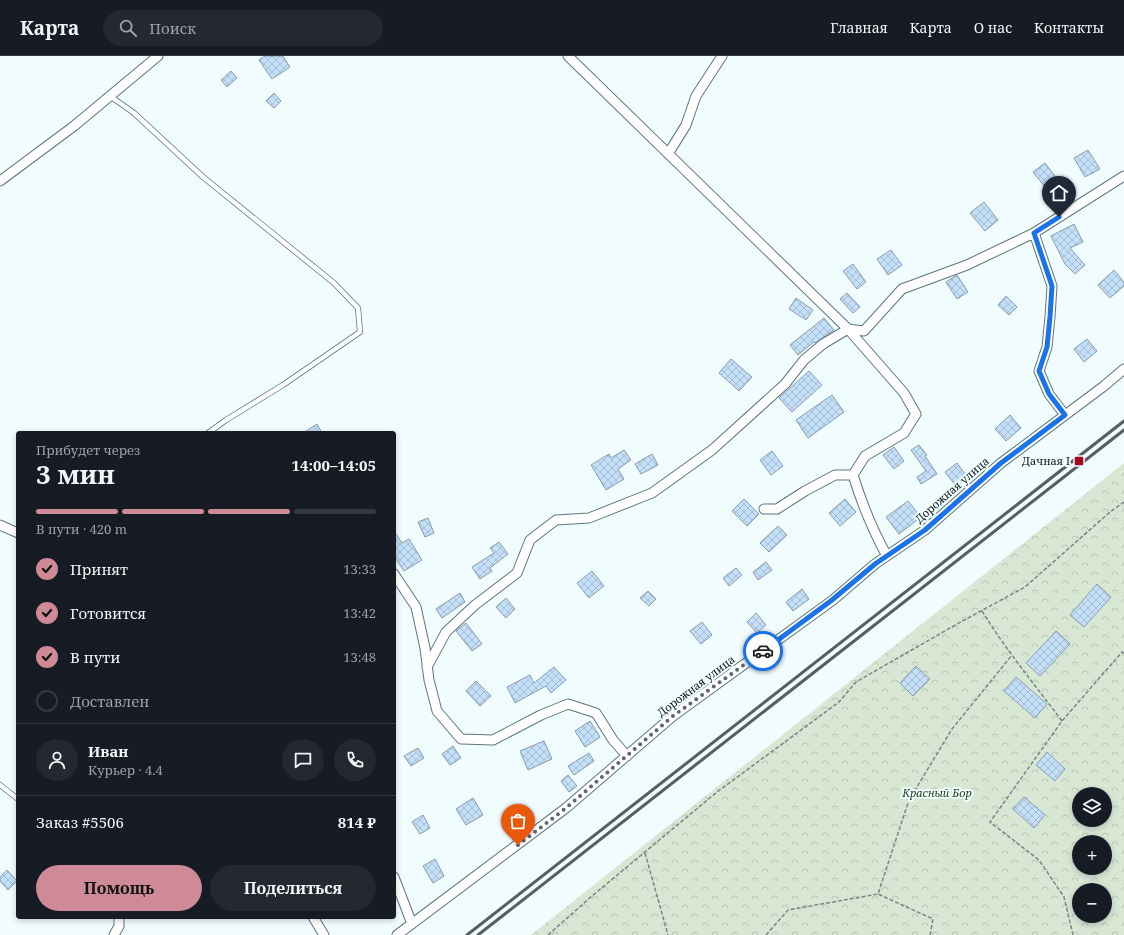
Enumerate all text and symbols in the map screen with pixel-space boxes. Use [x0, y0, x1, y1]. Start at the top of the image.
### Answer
search box [103, 10, 383, 46]
text: Карта [20, 15, 79, 41]
icon: search [117, 17, 139, 39]
text: Поиск [149, 18, 196, 38]
text: Главная [830, 18, 888, 37]
text: Карта [910, 18, 952, 37]
text: О нас [974, 18, 1012, 37]
text: Контакты [1034, 18, 1104, 37]
pin [1042, 176, 1076, 217]
icon: home [1048, 182, 1070, 204]
text: Прибудет через [36, 441, 140, 459]
street label: Дорожная улица [911, 453, 992, 526]
place label: Дачная I [1022, 453, 1070, 468]
text: 14:00–14:05 [292, 455, 376, 475]
marker: Дачная I [1073, 455, 1085, 467]
text: 3 мин [36, 456, 115, 492]
text: В пути · 420 m [36, 520, 127, 538]
icon: check [36, 558, 58, 580]
text: Принят [70, 559, 128, 579]
text: 13:33 [343, 560, 376, 578]
icon: check [36, 602, 58, 624]
text: Готовится [70, 603, 146, 623]
text: 13:42 [343, 604, 376, 622]
courier [743, 631, 783, 671]
icon: car [752, 640, 774, 662]
icon: check [36, 646, 58, 668]
text: В пути [70, 647, 120, 667]
text: 13:48 [343, 648, 376, 666]
street label: Дорожная улица [654, 651, 738, 720]
text: Доставлен [70, 691, 149, 711]
button: person [36, 739, 78, 781]
button: chat [282, 739, 324, 781]
button: phone [334, 739, 376, 781]
text: Иван [88, 741, 128, 761]
text: Курьер · 4.4 [88, 761, 163, 779]
park label: Красный Бор [901, 785, 972, 800]
map controls [1072, 787, 1112, 923]
button: layers [1072, 787, 1112, 827]
pin [501, 804, 535, 845]
icon: bag [507, 810, 529, 832]
text: Заказ #5506 [36, 812, 124, 832]
text: 814 ₽ [338, 812, 376, 832]
button: + [1072, 835, 1112, 875]
button: Помощь [36, 865, 202, 911]
button: Поделиться [210, 865, 376, 911]
button: − [1072, 883, 1112, 923]

